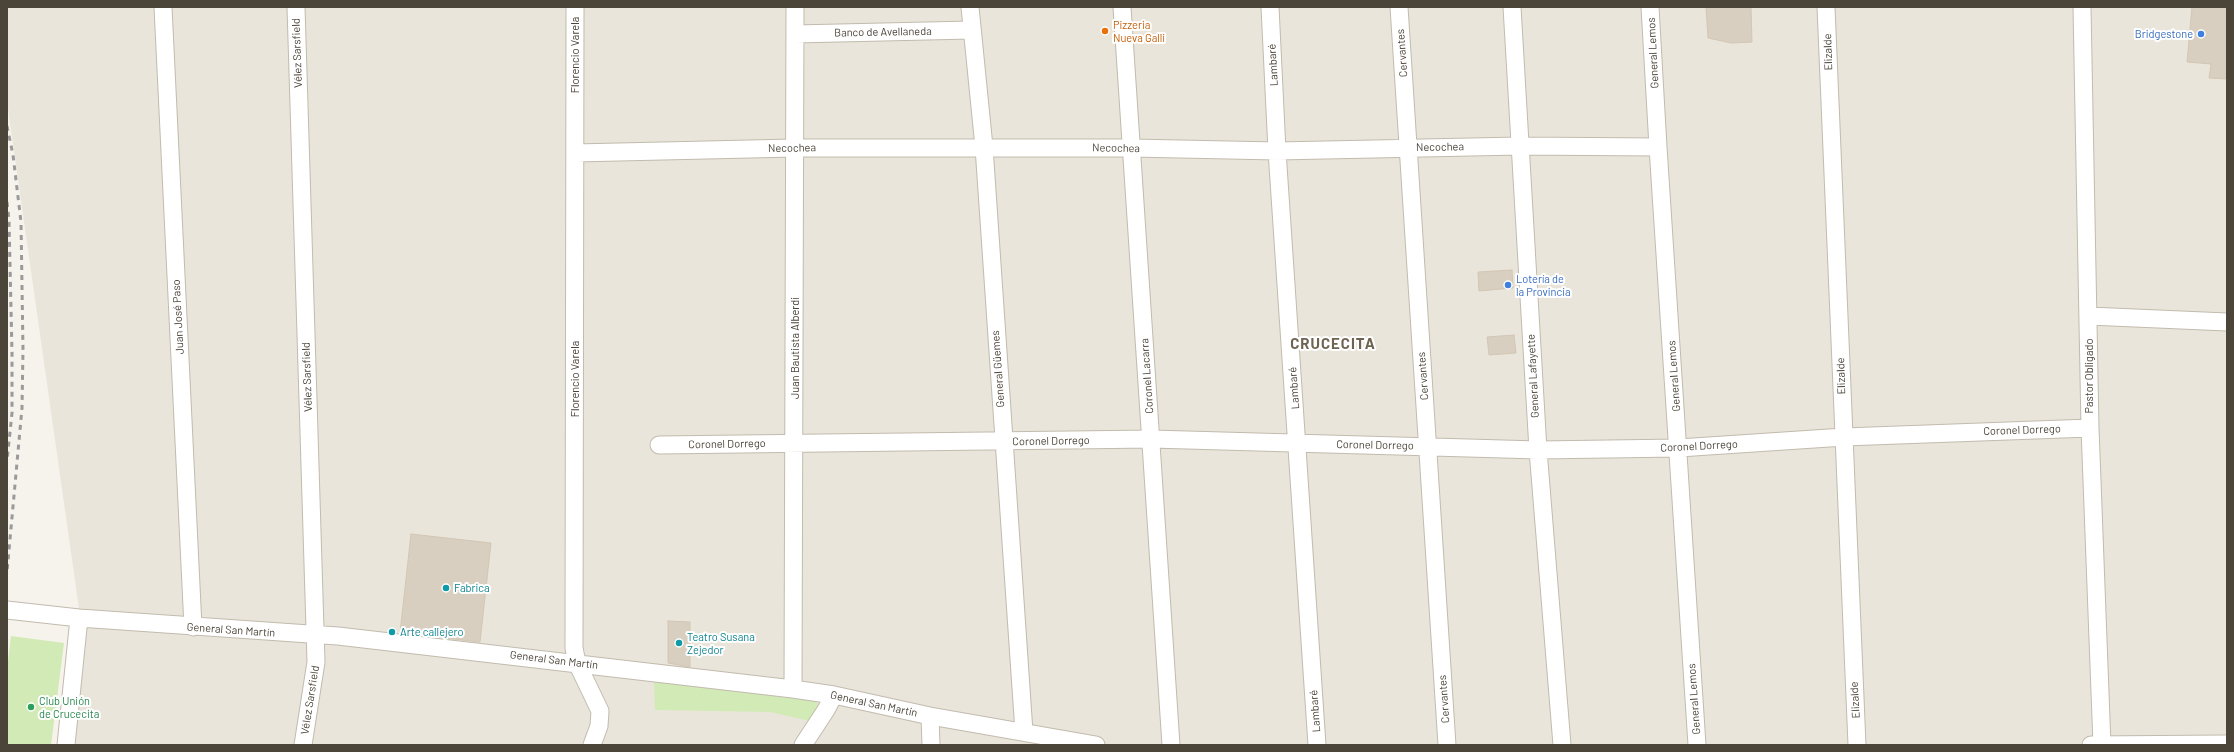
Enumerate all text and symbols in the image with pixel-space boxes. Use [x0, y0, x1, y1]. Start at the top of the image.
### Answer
street label: Florencio Varela [568, 17, 582, 93]
street label: General Lemos [1645, 17, 1661, 89]
street label: Vélez Sarsfield [289, 18, 305, 88]
place label: Pizzeria Nueva Galli [1113, 18, 1165, 44]
street label: Banco de Avellaneda [834, 25, 932, 39]
marker: Pizzeria Nueva Galli [1100, 26, 1110, 36]
place label: Bridgestone [2135, 27, 2193, 41]
street label: Cervantes [1394, 28, 1410, 78]
marker: Bridgestone [2196, 29, 2206, 39]
street label: Elizalde [1821, 33, 1835, 71]
street label: Lambaré [1265, 43, 1281, 87]
street label: Necochea [1416, 140, 1464, 154]
street label: Necochea [768, 141, 816, 155]
street label: Necochea [1092, 141, 1140, 155]
place label: Lotería de la Provincia [1516, 272, 1571, 298]
street label: Juan José Paso [169, 279, 187, 355]
marker: Lotería de la Provincia [1503, 280, 1513, 290]
street label: Juan Bautista Alberdi [788, 297, 802, 399]
street label: General Güemes [989, 330, 1007, 408]
street label: General Lafayette [1524, 334, 1542, 418]
district label: CRUCECITA [1290, 335, 1376, 353]
street label: Coronel Lacarra [1138, 338, 1156, 414]
street label: Pastor Obligado [2082, 338, 2096, 414]
street label: General Lemos [1665, 340, 1683, 412]
street label: Florencio Varela [568, 341, 582, 417]
street label: Vélez Sarsfield [299, 342, 315, 412]
street label: Cervantes [1415, 351, 1431, 401]
street label: Elizalde [1834, 357, 1848, 395]
street label: Lambaré [1286, 366, 1302, 410]
street label: Coronel Dorrego [1983, 422, 2061, 438]
street label: Coronel Dorrego [1012, 434, 1090, 448]
street label: Coronel Dorrego [688, 437, 766, 451]
street label: Coronel Dorrego [1660, 437, 1738, 455]
street label: Coronel Dorrego [1336, 438, 1414, 452]
place label: Fabrica [454, 581, 490, 595]
marker: Fabrica [441, 583, 451, 593]
street label: General San Martín [186, 620, 276, 640]
place label: Arte callejero [400, 625, 464, 639]
marker: Arte callejero [387, 627, 397, 637]
place label: Teatro Susana Zejedor [687, 630, 755, 656]
marker: Teatro Susana Zejedor [674, 638, 684, 648]
street label: General San Martín [509, 648, 599, 672]
street label: General Lemos [1685, 663, 1703, 735]
street label: Vélez Sarsfield [298, 665, 322, 735]
street label: Cervantes [1436, 674, 1452, 724]
street label: Elizalde [1847, 681, 1863, 719]
street label: General San Martín [829, 688, 919, 720]
street label: Lambaré [1307, 689, 1323, 733]
place label: Club Unión de Crucecita [39, 694, 99, 720]
marker: Club Unión de Crucecita [26, 702, 36, 712]

